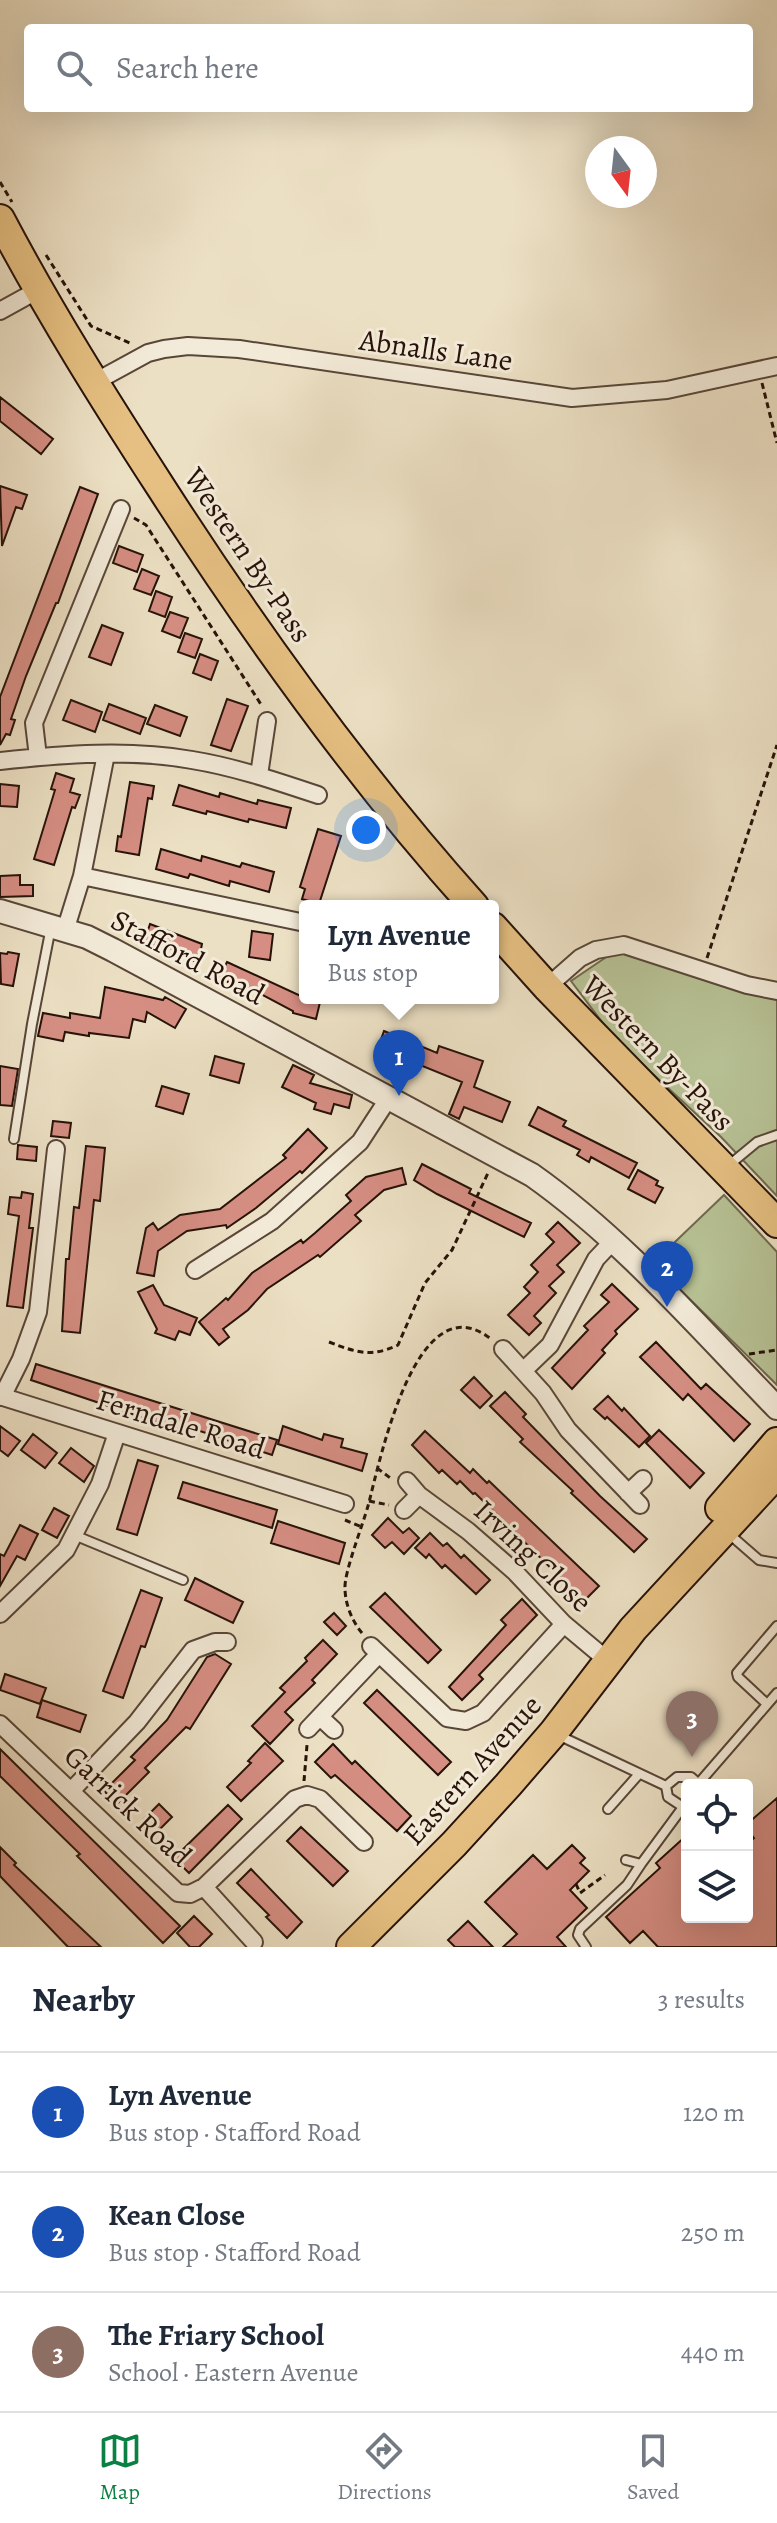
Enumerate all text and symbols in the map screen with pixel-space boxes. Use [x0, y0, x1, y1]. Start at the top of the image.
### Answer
search box [24, 24, 753, 112]
icon: search [52, 46, 96, 90]
text: Search here [116, 48, 259, 88]
north arrow [585, 136, 657, 208]
street label: Abnalls Lane [356, 319, 515, 381]
street label: Western By-Pass [174, 459, 321, 650]
your location [346, 810, 386, 850]
street label: Stafford Road [104, 900, 273, 1015]
popup [299, 900, 499, 1004]
text: Lyn Avenue [327, 915, 471, 955]
text: Bus stop [327, 955, 418, 990]
street label: Western By-Pass [572, 965, 743, 1140]
pin: 1 [373, 1030, 425, 1096]
pin: 2 [641, 1241, 693, 1307]
street label: Ferndale Road [92, 1379, 271, 1469]
street label: Irving Close [465, 1491, 601, 1621]
street label: Eastern Avenue [394, 1686, 550, 1854]
pin: 3 [666, 1691, 718, 1757]
street label: Garrick Road [55, 1736, 201, 1876]
map controls [681, 1779, 753, 1923]
button: locate [681, 1779, 753, 1851]
button: layers [681, 1851, 753, 1923]
text: Nearby [32, 1976, 135, 2023]
text: 3 results [658, 1982, 745, 2017]
text: Lyn Avenue [108, 2075, 252, 2115]
text: 1 [53, 2095, 63, 2130]
text: 120 m [683, 2095, 745, 2130]
text: Bus stop · Stafford Road [108, 2115, 361, 2150]
text: Kean Close [108, 2195, 245, 2235]
text: 2 [52, 2215, 64, 2250]
text: 250 m [681, 2215, 745, 2250]
text: Bus stop · Stafford Road [108, 2235, 361, 2270]
text: The Friary School [108, 2315, 324, 2355]
text: 3 [52, 2335, 64, 2370]
text: 440 m [681, 2335, 745, 2370]
text: School · Eastern Avenue [108, 2355, 358, 2390]
tab: Map [98, 2429, 142, 2507]
tab: Directions [337, 2429, 432, 2507]
tab: Saved [627, 2429, 679, 2507]

